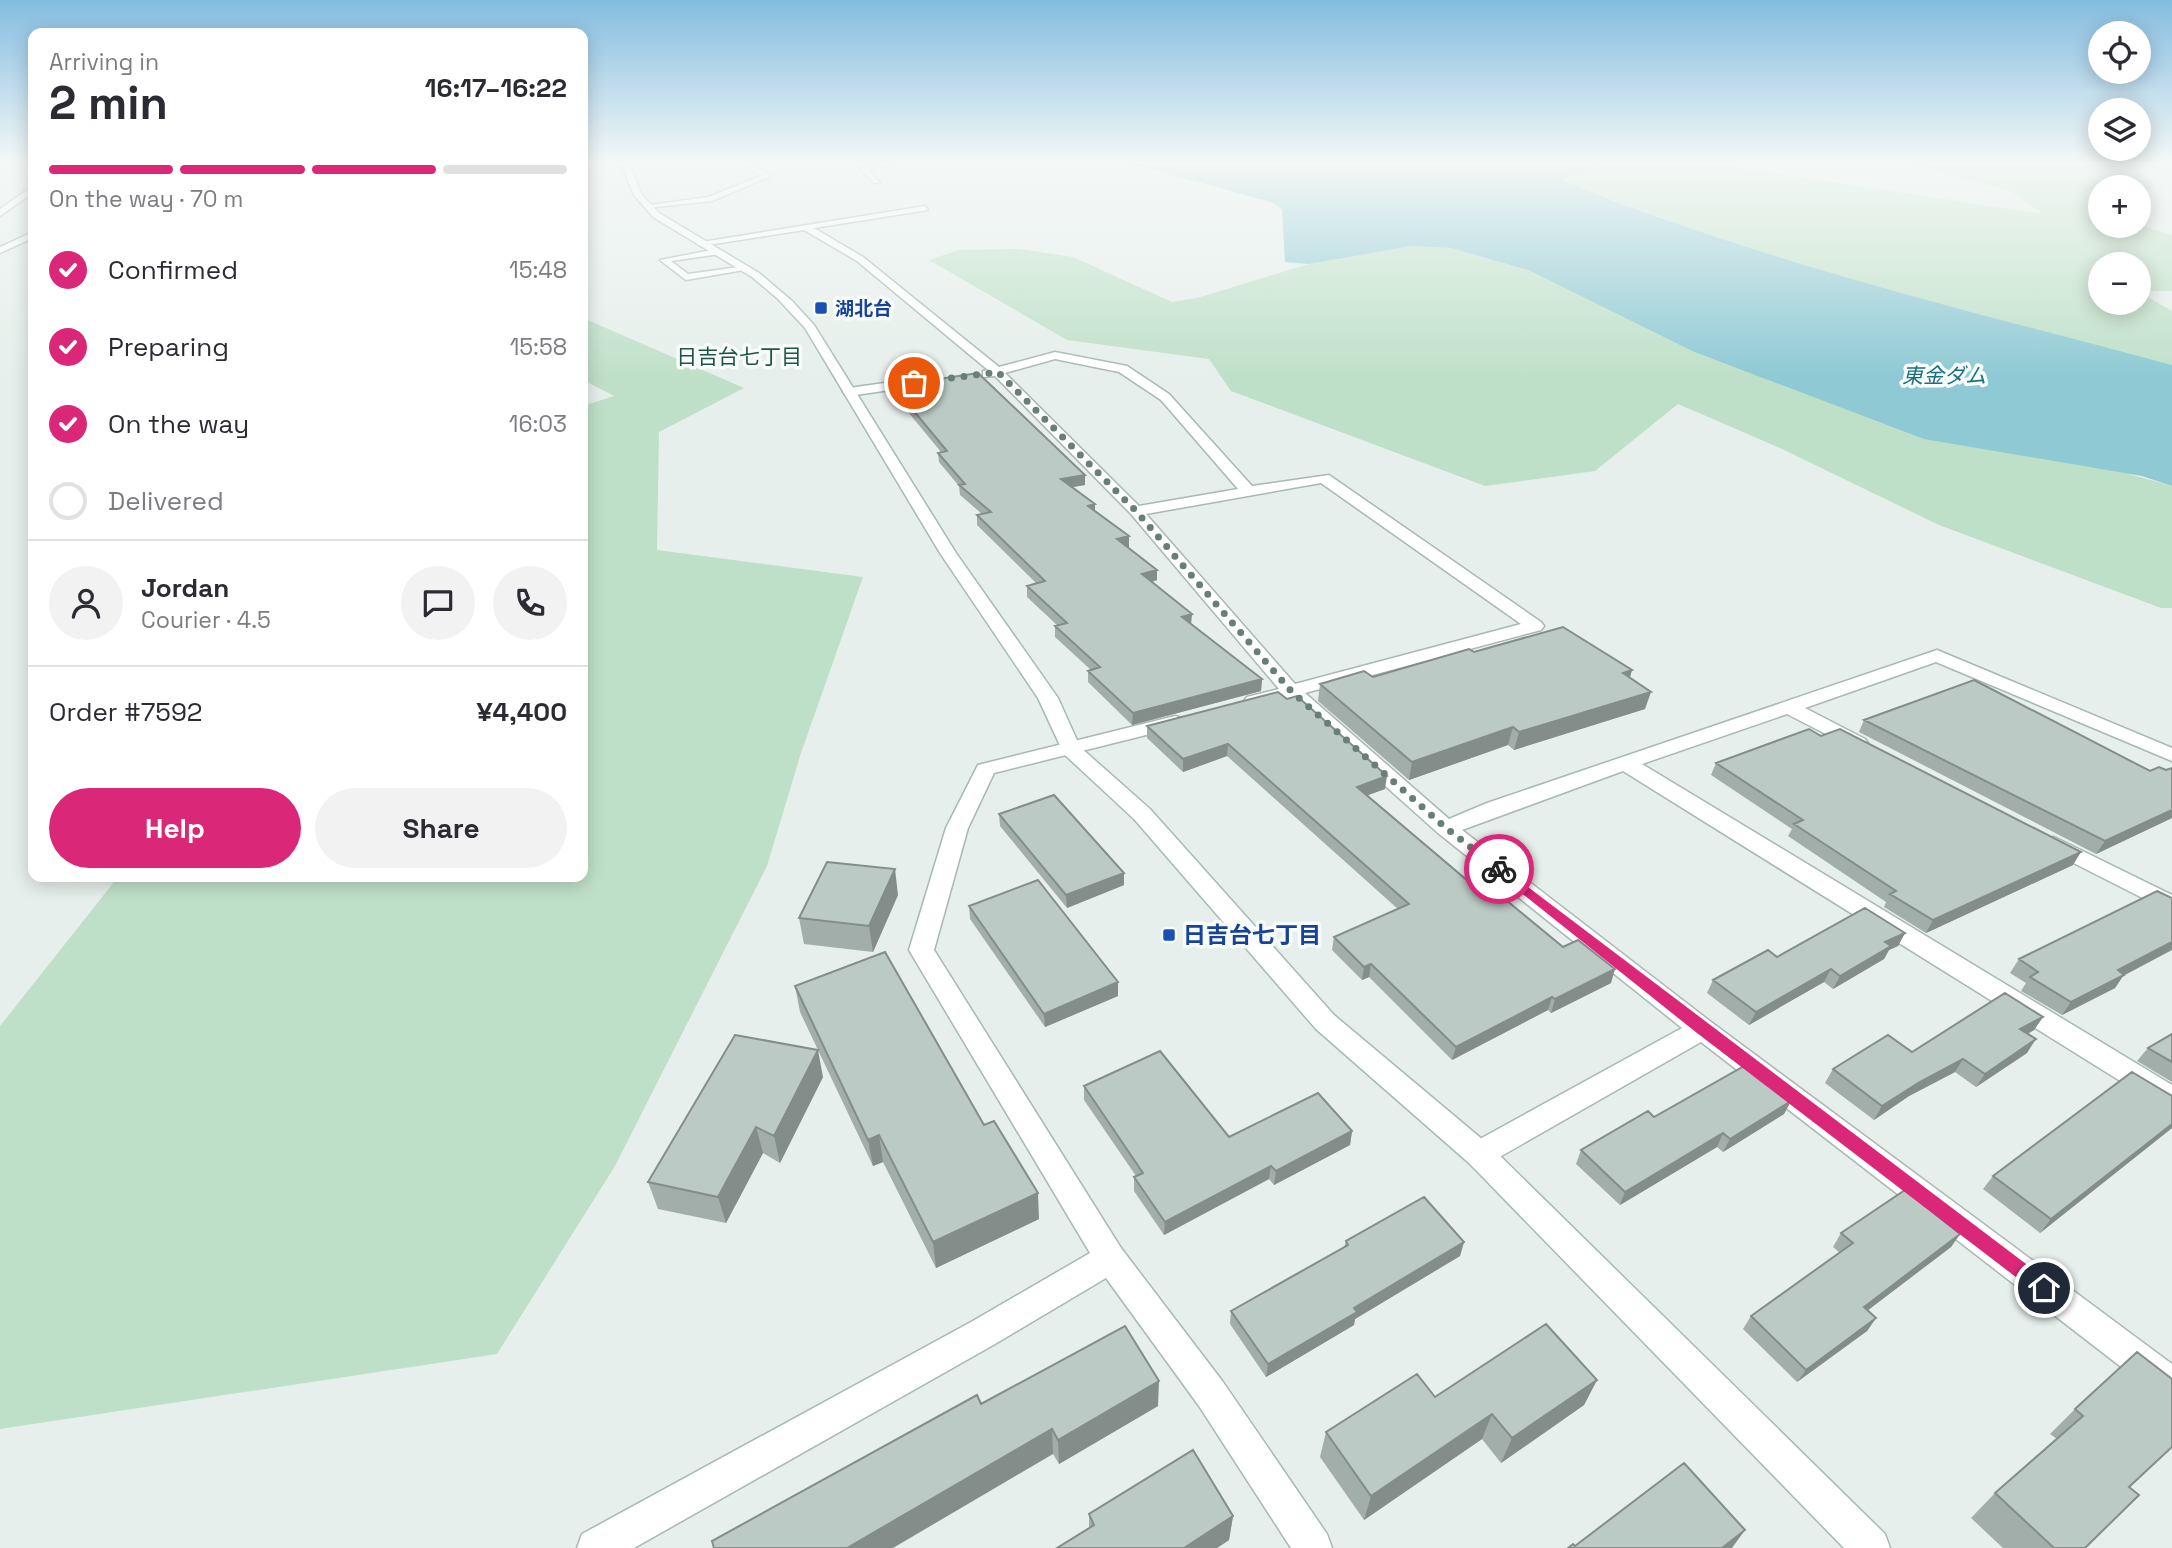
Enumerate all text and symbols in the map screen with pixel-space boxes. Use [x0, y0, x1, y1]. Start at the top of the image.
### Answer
map controls [2088, 21, 2151, 315]
button: locate [2088, 21, 2151, 84]
text: Arriving in [49, 47, 159, 77]
text: 16:17–16:22 [425, 71, 567, 105]
text: 2 min [49, 74, 168, 132]
button: layers [2088, 98, 2151, 161]
button: + [2088, 175, 2151, 238]
text: On the way · 70 m [49, 184, 243, 214]
icon: check [49, 251, 87, 289]
button: − [2088, 252, 2151, 315]
text: Confirmed [108, 253, 238, 287]
text: 15:48 [509, 255, 567, 285]
place label: 湖北台 [835, 296, 892, 321]
marker: 湖北台 [813, 300, 829, 316]
icon: check [49, 328, 87, 366]
text: Preparing [108, 330, 229, 364]
text: 15:58 [510, 332, 567, 362]
district label: 日吉台七丁目 [676, 343, 802, 370]
pin [884, 353, 944, 413]
water label: 東金ダム [1902, 362, 1986, 389]
icon: bag [895, 364, 933, 402]
icon: check [49, 405, 87, 443]
text: On the way [108, 407, 249, 441]
text: 16:03 [509, 409, 567, 439]
text: Delivered [108, 484, 224, 518]
button: person [49, 566, 123, 640]
button: chat [401, 566, 475, 640]
button: phone [493, 566, 567, 640]
text: Jordan [141, 571, 229, 605]
text: Courier · 4.5 [141, 605, 271, 635]
text: Order #7592 [49, 695, 203, 729]
text: ¥4,400 [476, 695, 567, 729]
button: Help [49, 788, 301, 868]
button: Share [315, 788, 567, 868]
courier [1464, 834, 1534, 904]
icon: bike [1480, 850, 1518, 888]
place label: 日吉台七丁目 [1183, 920, 1321, 950]
marker: 日吉台七丁目 [1161, 927, 1177, 943]
pin [2014, 1258, 2074, 1318]
icon: home [2025, 1269, 2063, 1307]

